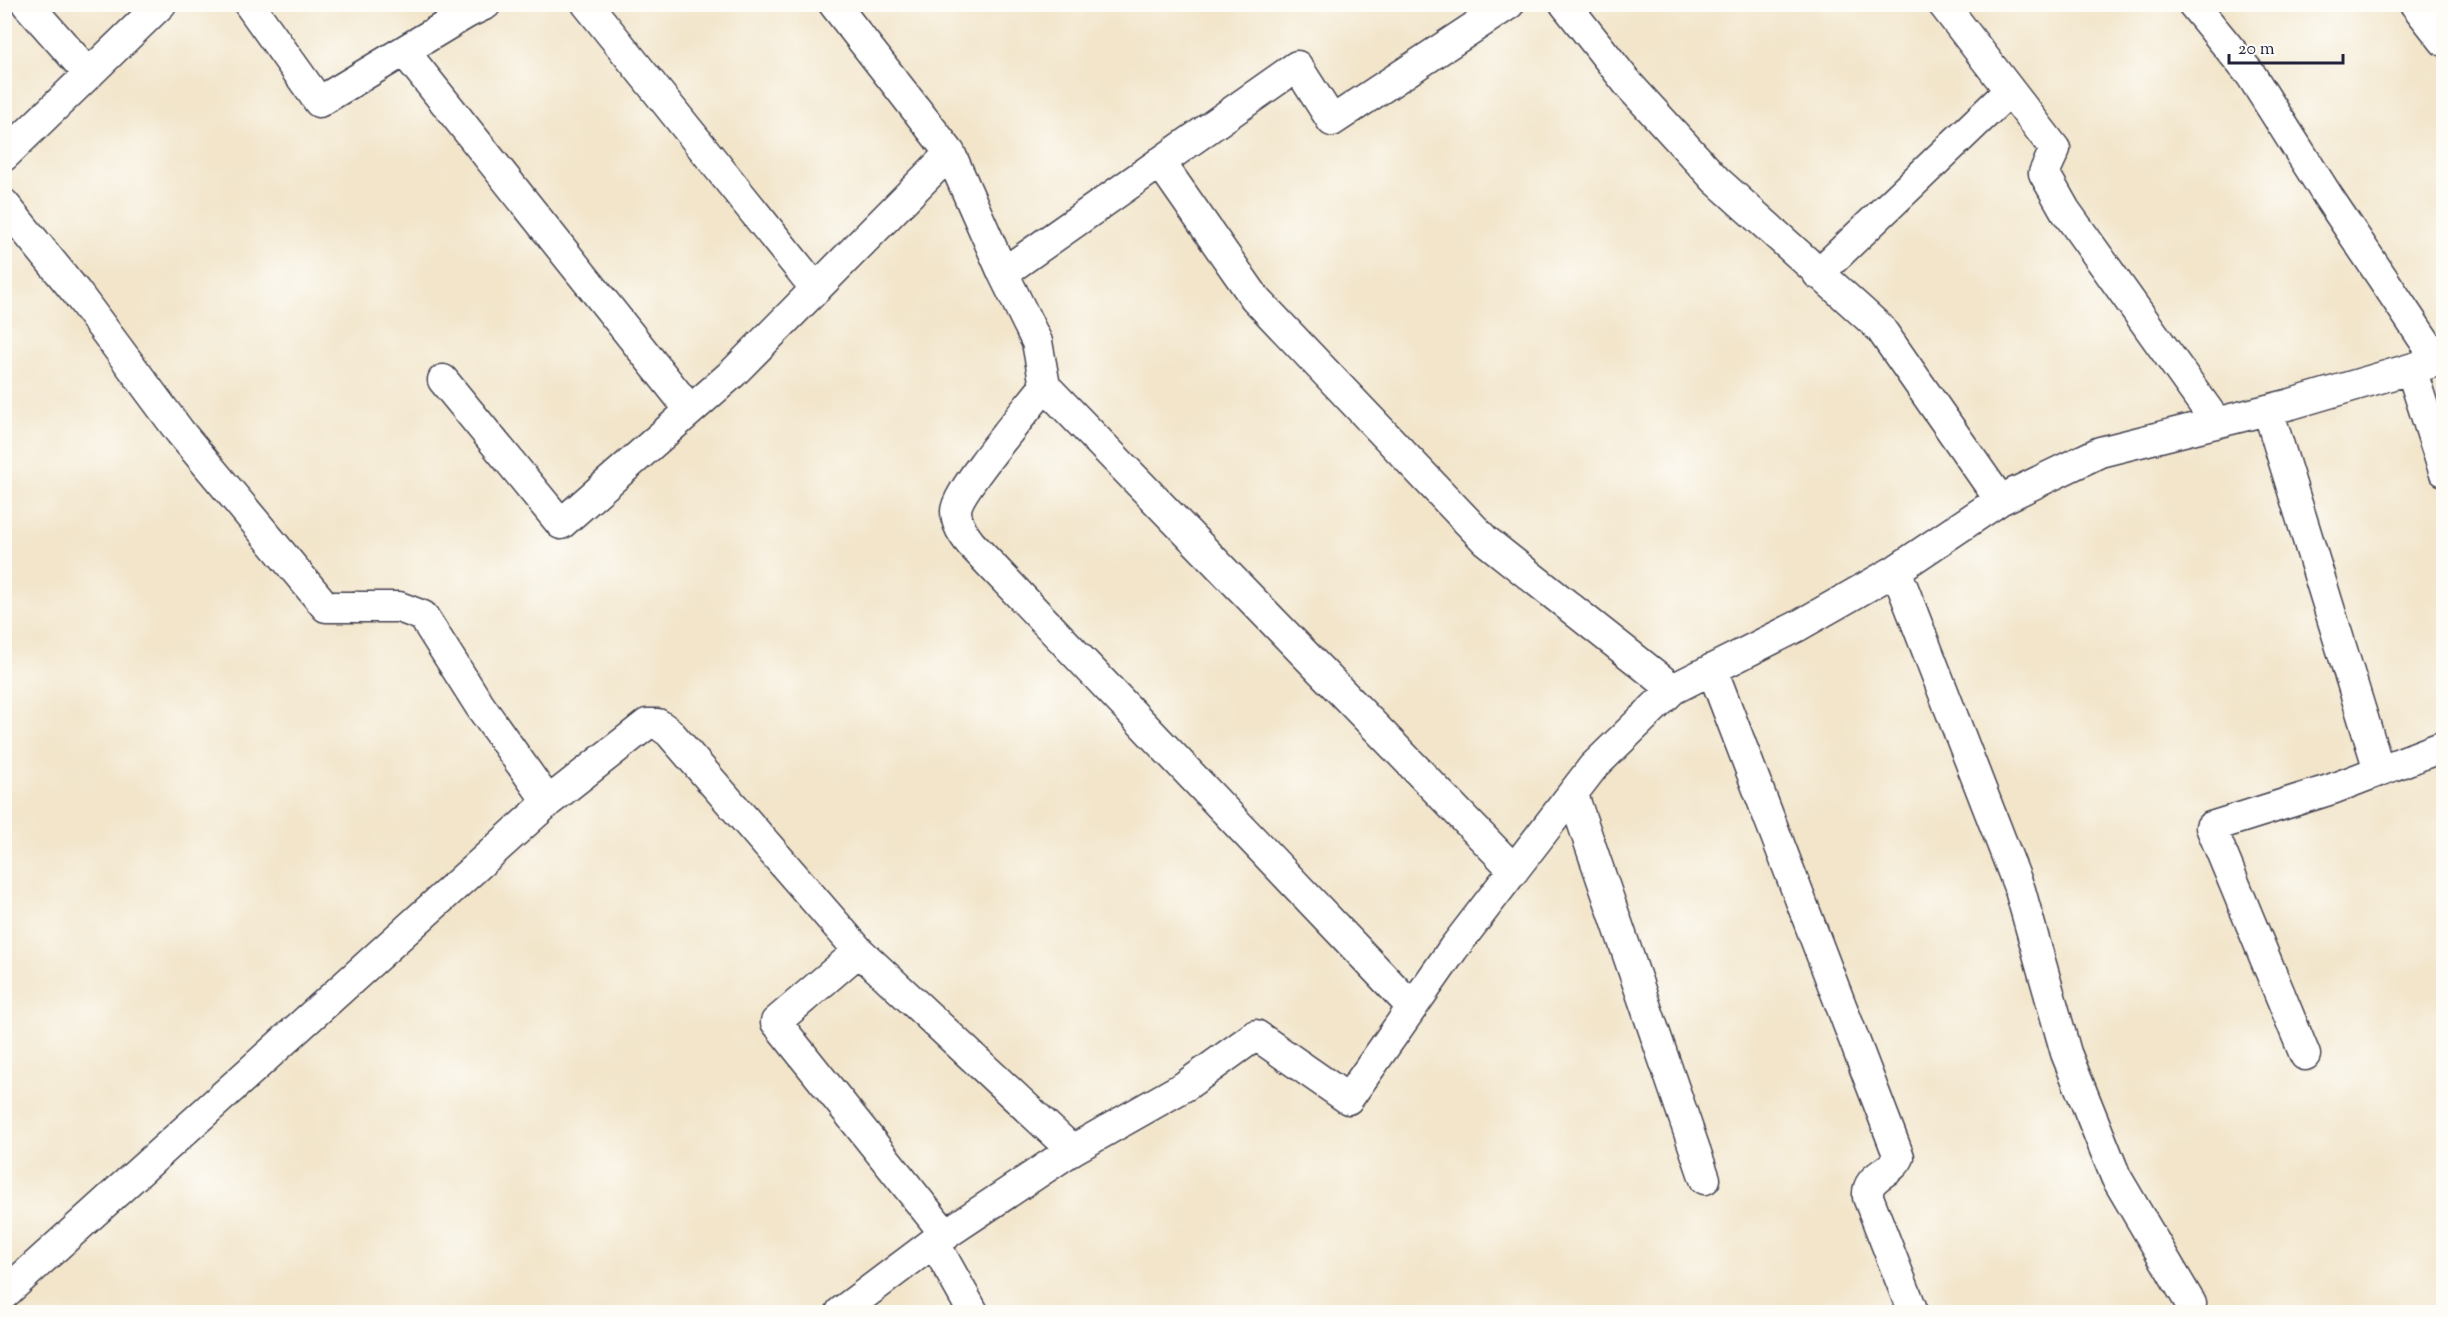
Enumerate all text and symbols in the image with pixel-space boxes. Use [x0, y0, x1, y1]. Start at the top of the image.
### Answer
scale bar [2229, 27, 2343, 65]
text: 20 m [2238, 37, 2275, 63]

